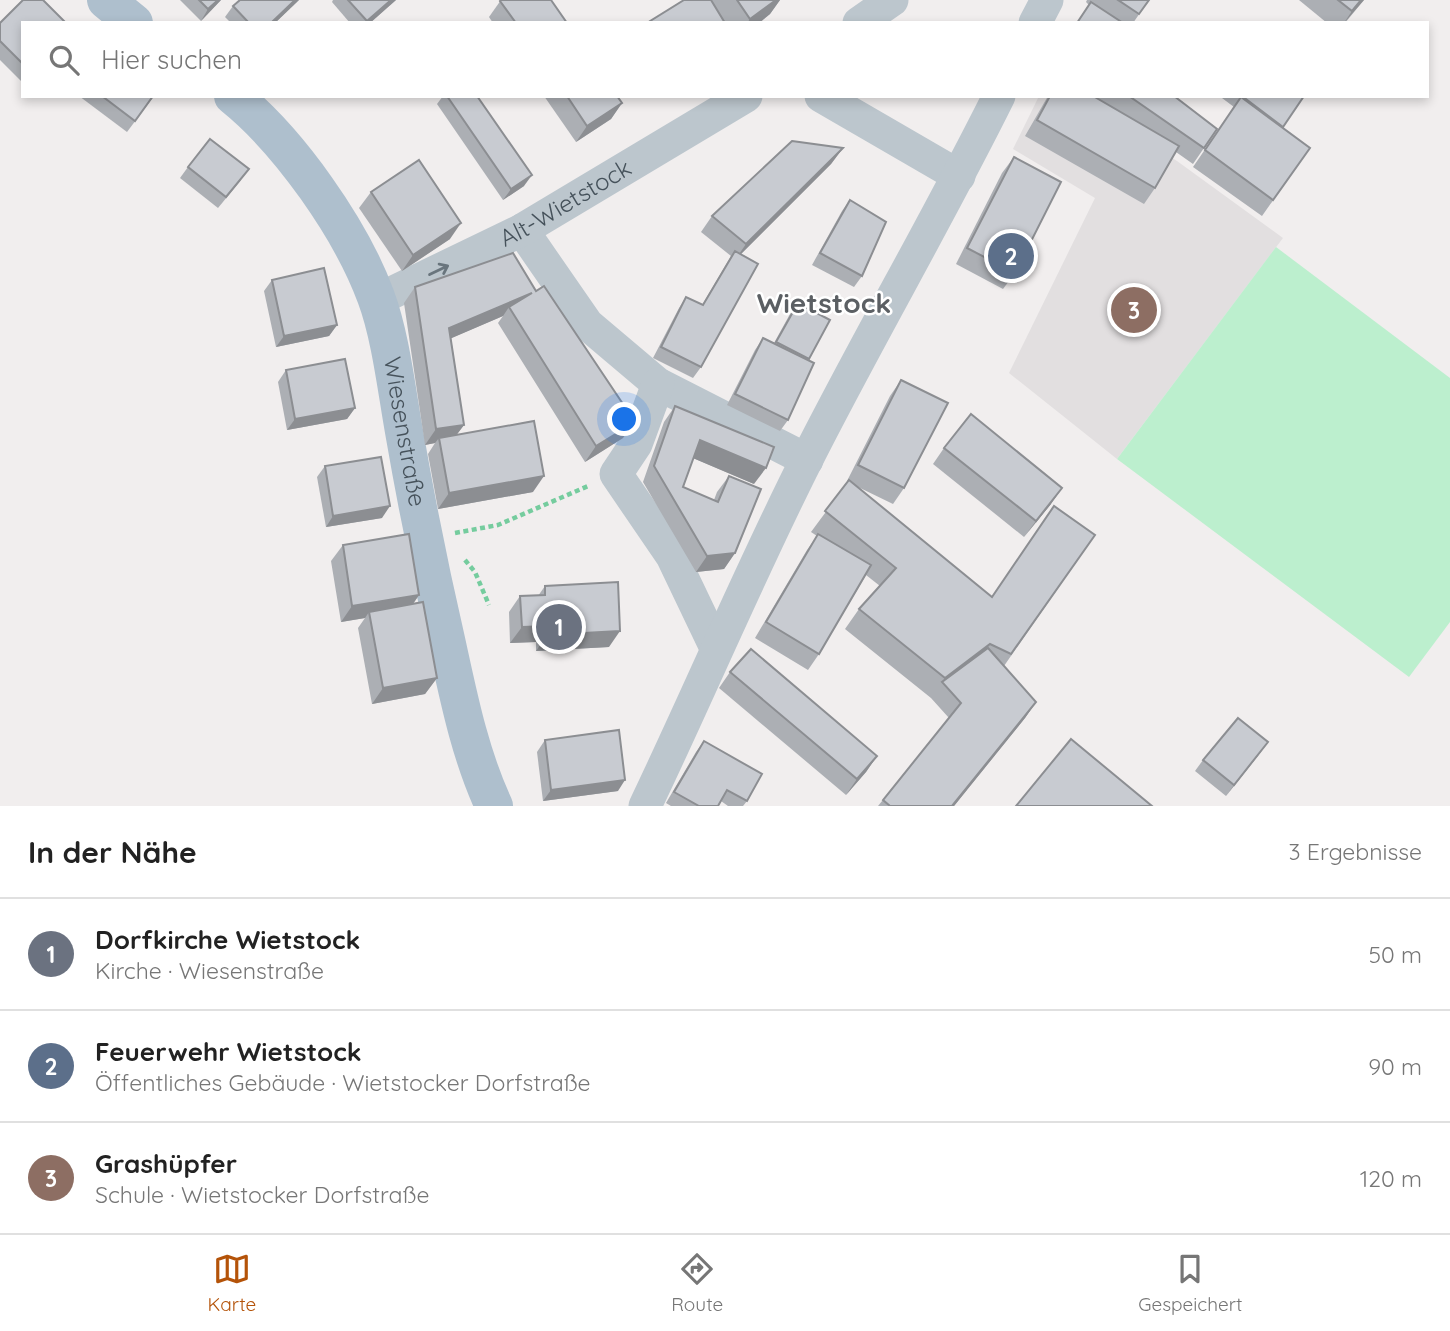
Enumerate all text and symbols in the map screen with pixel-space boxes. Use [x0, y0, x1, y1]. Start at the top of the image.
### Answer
search box [21, 21, 1429, 98]
icon: search [45, 41, 83, 79]
text: Hier suchen [101, 43, 242, 76]
street label: Alt-Wietstock [494, 152, 636, 253]
pin: 2 [988, 230, 1034, 282]
one-way arrow [428, 263, 449, 276]
pin: 3 [1111, 284, 1157, 336]
district label: Wietstock [757, 285, 891, 320]
street label: Wiesenstraße [378, 354, 433, 509]
your location [607, 402, 641, 436]
pin: 1 [536, 601, 582, 653]
text: In der Nähe [28, 833, 197, 871]
text: 3 Ergebnisse [1288, 837, 1422, 866]
text: Dorfkirche Wietstock [95, 923, 360, 956]
text: 1 [47, 940, 55, 969]
text: 50 m [1369, 940, 1422, 969]
text: Kirche · Wiesenstraße [95, 956, 324, 985]
text: Feuerwehr Wietstock [95, 1035, 362, 1068]
text: 2 [44, 1052, 58, 1081]
text: 90 m [1368, 1052, 1422, 1081]
text: Öffentliches Gebäude · Wietstocker Dorfstraße [95, 1068, 591, 1097]
text: Grashüpfer [95, 1147, 237, 1180]
text: 3 [45, 1164, 57, 1193]
text: 120 m [1360, 1164, 1422, 1193]
text: Schule · Wietstocker Dorfstraße [95, 1180, 429, 1209]
tab: Karte [207, 1250, 256, 1316]
tab: Route [671, 1250, 723, 1316]
tab: Gespeichert [1138, 1250, 1242, 1316]

